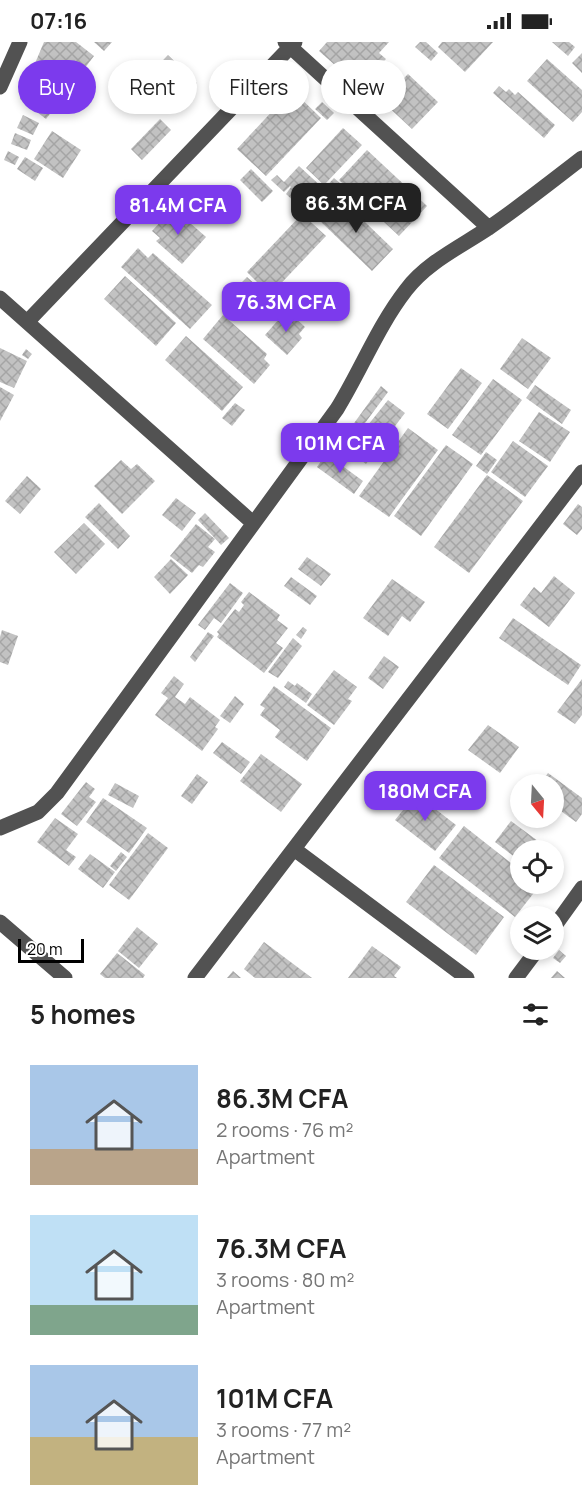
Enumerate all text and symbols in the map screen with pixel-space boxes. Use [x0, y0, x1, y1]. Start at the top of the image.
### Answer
text: 07:16 [30, 6, 87, 36]
chip: Buy [18, 60, 96, 114]
chip: Rent [108, 60, 197, 114]
chip: Filters [209, 60, 309, 114]
chip: New [321, 60, 406, 114]
pin: 86.3M CFA [287, 183, 425, 234]
pin: 81.4M CFA [109, 185, 247, 236]
text: 86.3M CFA [305, 189, 407, 216]
text: 81.4M CFA [129, 191, 227, 218]
pin: 76.3M CFA [217, 282, 355, 333]
text: 76.3M CFA [236, 288, 336, 315]
pin: 101M CFA [278, 423, 402, 474]
text: 101M CFA [295, 429, 385, 456]
pin: 180M CFA [363, 771, 487, 822]
north arrow [510, 774, 564, 828]
map controls [510, 774, 564, 960]
text: 180M CFA [378, 777, 472, 804]
button: locate [510, 840, 564, 894]
button: layers [510, 906, 564, 960]
scale bar [18, 936, 84, 964]
text: 20 m [27, 938, 63, 960]
text: 5 homes [30, 996, 136, 1032]
icon: filters [519, 998, 552, 1031]
text: 86.3M CFA [216, 1080, 349, 1116]
icon: home [78, 1089, 150, 1161]
text: 2 rooms · 76 m² [216, 1116, 353, 1143]
text: Apartment [216, 1143, 315, 1170]
text: 76.3M CFA [216, 1230, 346, 1266]
icon: home [78, 1239, 150, 1311]
text: 3 rooms · 80 m² [216, 1266, 355, 1293]
text: Apartment [216, 1293, 315, 1320]
text: 101M CFA [216, 1380, 333, 1416]
icon: home [78, 1389, 150, 1461]
text: 3 rooms · 77 m² [216, 1416, 351, 1443]
text: Apartment [216, 1443, 315, 1470]

